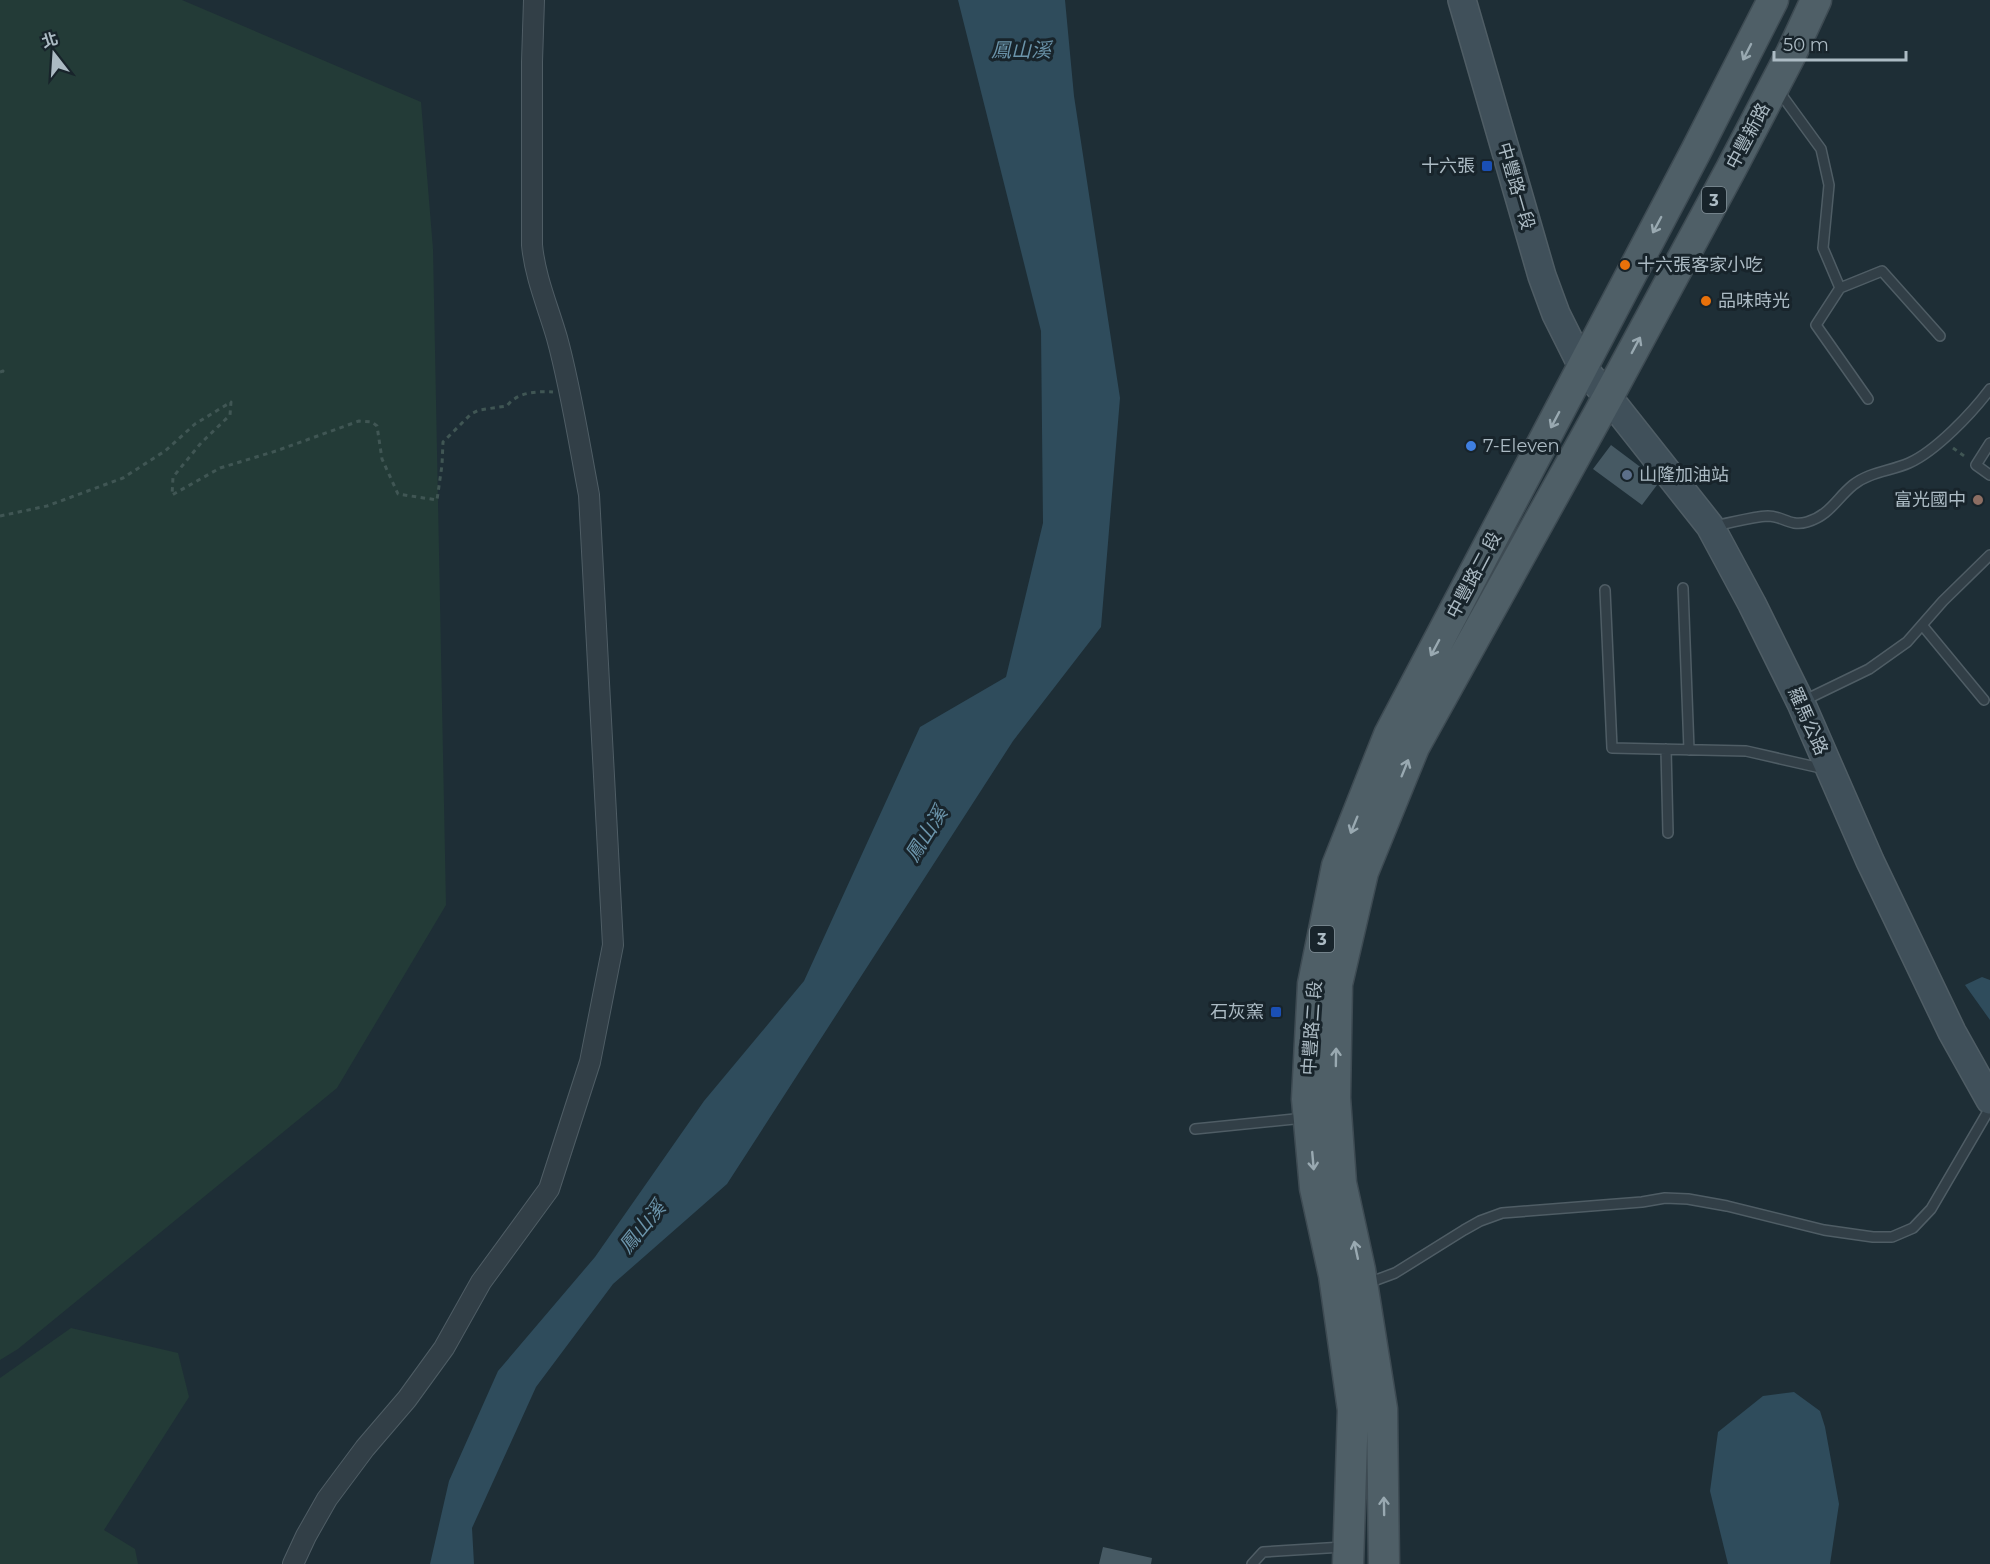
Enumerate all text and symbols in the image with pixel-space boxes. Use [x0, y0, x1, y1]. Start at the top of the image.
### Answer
north arrow [24, 24, 84, 84]
scale bar [1774, 24, 1906, 62]
text: 北 [39, 29, 60, 52]
text: 50 m [1783, 34, 1829, 56]
water label: 鳳山溪 [991, 38, 1054, 62]
one-way arrow [1740, 43, 1752, 61]
street label: 中豐新路 [1721, 99, 1775, 173]
street label: 中豐路一段 [1493, 140, 1539, 232]
place label: 十六張 [1421, 155, 1475, 177]
marker: 十六張 [1480, 159, 1494, 173]
road number: 3 [1702, 187, 1726, 213]
one-way arrow [1651, 216, 1662, 234]
place label: 十六張客家小吃 [1637, 254, 1763, 276]
marker: 十六張客家小吃 [1618, 258, 1632, 272]
place label: 品味時光 [1718, 290, 1790, 312]
marker: 品味時光 [1699, 294, 1713, 308]
one-way arrow [1631, 337, 1642, 355]
one-way arrow [1549, 411, 1561, 428]
place label: 7-Eleven [1483, 435, 1560, 457]
marker: 7-Eleven [1464, 439, 1478, 453]
place label: 山隆加油站 [1639, 464, 1729, 486]
marker: 山隆加油站 [1620, 468, 1634, 482]
place label: 富光國中 [1894, 489, 1966, 511]
marker: 富光國中 [1971, 493, 1985, 507]
street label: 中豐路二 段 [1442, 528, 1506, 622]
one-way arrow [1429, 639, 1441, 656]
street label: 羅馬公路 [1783, 684, 1833, 758]
one-way arrow [1400, 759, 1411, 778]
water label: 鳳山溪 [900, 800, 954, 866]
one-way arrow [1348, 815, 1359, 834]
road number: 3 [1310, 926, 1334, 952]
street label: 中豐路二 段 [1298, 980, 1326, 1076]
place label: 石灰窯 [1210, 1001, 1264, 1023]
marker: 石灰窯 [1269, 1005, 1283, 1019]
one-way arrow [1330, 1047, 1341, 1067]
one-way arrow [1308, 1151, 1319, 1171]
water label: 鳳山溪 [614, 1194, 672, 1258]
one-way arrow [1350, 1240, 1361, 1260]
one-way arrow [1378, 1496, 1389, 1516]

